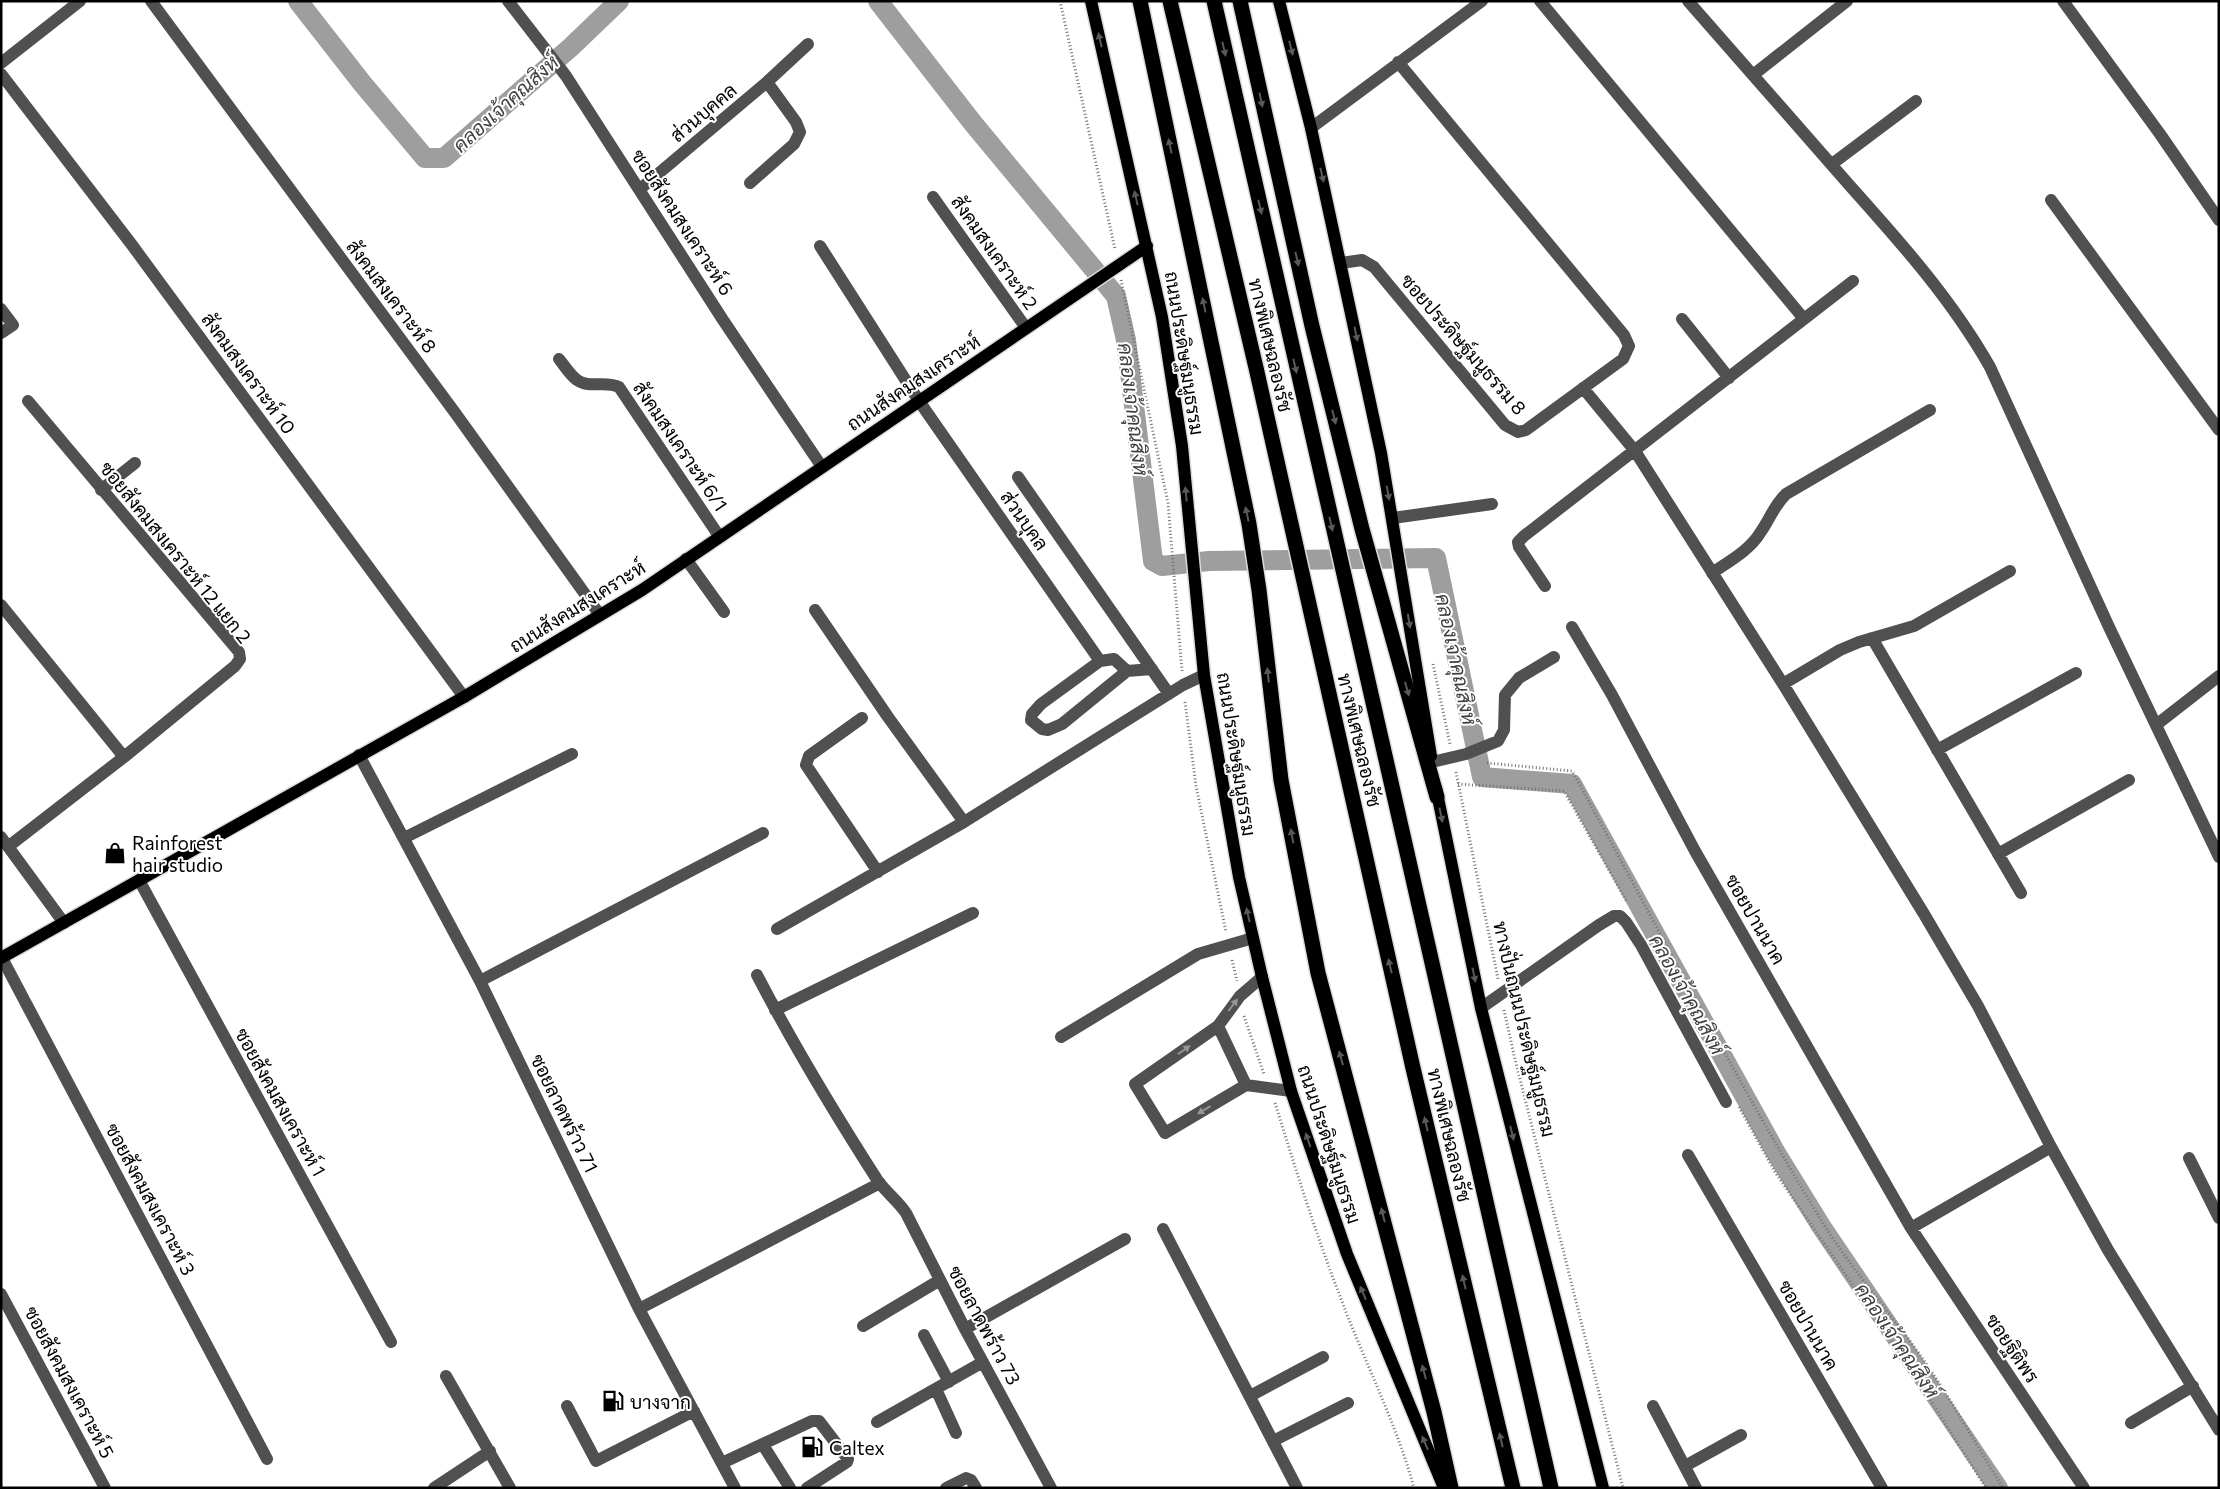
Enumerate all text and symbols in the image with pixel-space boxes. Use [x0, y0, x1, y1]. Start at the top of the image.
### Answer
one-way arrow [1096, 32, 1104, 47]
one-way arrow [1220, 41, 1228, 56]
one-way arrow [1287, 41, 1295, 56]
water label: คลองเจ้าคุณสิงห์ [447, 47, 567, 159]
street label: ส่วนบุคคล [665, 78, 742, 148]
one-way arrow [1257, 93, 1265, 108]
one-way arrow [1166, 138, 1174, 153]
street label: ซอยสังคมสงเคราะห์ 6 [627, 145, 739, 299]
one-way arrow [1318, 168, 1326, 183]
street label: สังคมสงเคราะห์ 2 [947, 190, 1043, 314]
one-way arrow [1132, 191, 1140, 206]
one-way arrow [1256, 200, 1264, 216]
street label: สังคมสงเคราะห์ 8 [342, 235, 442, 357]
one-way arrow [1293, 251, 1301, 266]
street label: ถนนประดิษฐ์มนูธรรม [1158, 269, 1209, 437]
street label: ซอยประดิษฐ์มนูธรรม 8 [1394, 269, 1531, 421]
street label: ทางพิเศษฉลองรัช [1244, 276, 1298, 414]
one-way arrow [1200, 297, 1208, 312]
street label: สังคมสงเคราะห์ 10 [197, 308, 301, 438]
one-way arrow [1352, 326, 1360, 341]
street label: ถนนสังคมสงเคราะห์ [842, 329, 984, 435]
water label: คลองเจ้าคุณสิงห์ [1111, 341, 1155, 480]
one-way arrow [1291, 358, 1299, 374]
street label: สังคมสงเคราะห์ 6/1 [629, 377, 733, 515]
one-way arrow [1330, 409, 1338, 424]
street label: ซอยสังคมสงเคราะห์ 12 แยก 2 [96, 457, 256, 647]
street label: ส่วนบุคล [995, 486, 1054, 555]
one-way arrow [1182, 486, 1190, 502]
one-way arrow [1385, 486, 1393, 502]
one-way arrow [1243, 505, 1251, 521]
one-way arrow [1327, 517, 1335, 532]
street label: ถนนสังคมสงเคราะห์ [505, 555, 649, 657]
water label: คลองเจ้าคุณสิงห์ [1428, 591, 1484, 730]
one-way arrow [1405, 613, 1413, 629]
one-way arrow [1264, 667, 1272, 683]
street label: ถนนประดิษฐ์มนูธรรม [1210, 670, 1261, 838]
street label: ทางพิเศษฉลองรัช [1333, 671, 1387, 809]
one-way arrow [1403, 682, 1411, 697]
one-way arrow [1438, 808, 1446, 824]
one-way arrow [1287, 827, 1295, 843]
place label: Rainforest hair studio [132, 831, 223, 876]
shop icon: Rainforest hair studio [102, 840, 128, 866]
street label: ซอยปานนาค [1721, 870, 1791, 968]
one-way arrow [1244, 908, 1252, 923]
street label: ทางปั่นถนนประดิษฐ์มนูธรรม [1486, 918, 1565, 1140]
water label: คลองเจ้าคุณสิงห์ [1642, 929, 1733, 1062]
one-way arrow [1386, 958, 1394, 973]
one-way arrow [1470, 967, 1478, 982]
one-way arrow [1227, 999, 1238, 1012]
street label: ซอยสังคมสงเคราะห์ 1 [231, 1024, 331, 1180]
one-way arrow [1177, 1045, 1190, 1055]
street label: ซอยลาดพร้าว 71 [526, 1050, 604, 1176]
one-way arrow [1337, 1050, 1345, 1065]
street label: ถนนประดิษฐ์มนูธรรม [1291, 1062, 1367, 1227]
street label: ทางพิเศษฉลองรัช [1423, 1066, 1477, 1204]
one-way arrow [1198, 1105, 1211, 1114]
one-way arrow [1422, 1117, 1430, 1132]
street label: ซอยสังคมสงเคราะห์ 3 [101, 1119, 201, 1279]
one-way arrow [1508, 1125, 1516, 1140]
one-way arrow [1304, 1132, 1312, 1147]
one-way arrow [1379, 1207, 1387, 1222]
street label: ซอยลาดพร้าว 73 [944, 1262, 1026, 1388]
one-way arrow [1460, 1275, 1468, 1290]
street label: ซอยปานนาค [1774, 1276, 1844, 1374]
water label: คลองเจ้าคุณสิงห์ [1848, 1277, 1948, 1406]
one-way arrow [1358, 1286, 1366, 1300]
street label: ซอยสังคมสงเคราะห์ 5 [20, 1302, 120, 1462]
street label: ซอยฐิติพร [1980, 1309, 2044, 1388]
one-way arrow [1420, 1365, 1428, 1380]
fuel station icon: บางจาก [600, 1388, 626, 1414]
place label: บางจาก [630, 1390, 691, 1413]
one-way arrow [1497, 1433, 1505, 1448]
fuel station icon: Caltex [799, 1434, 825, 1460]
place label: Caltex [829, 1436, 885, 1459]
one-way arrow [1421, 1436, 1429, 1450]

